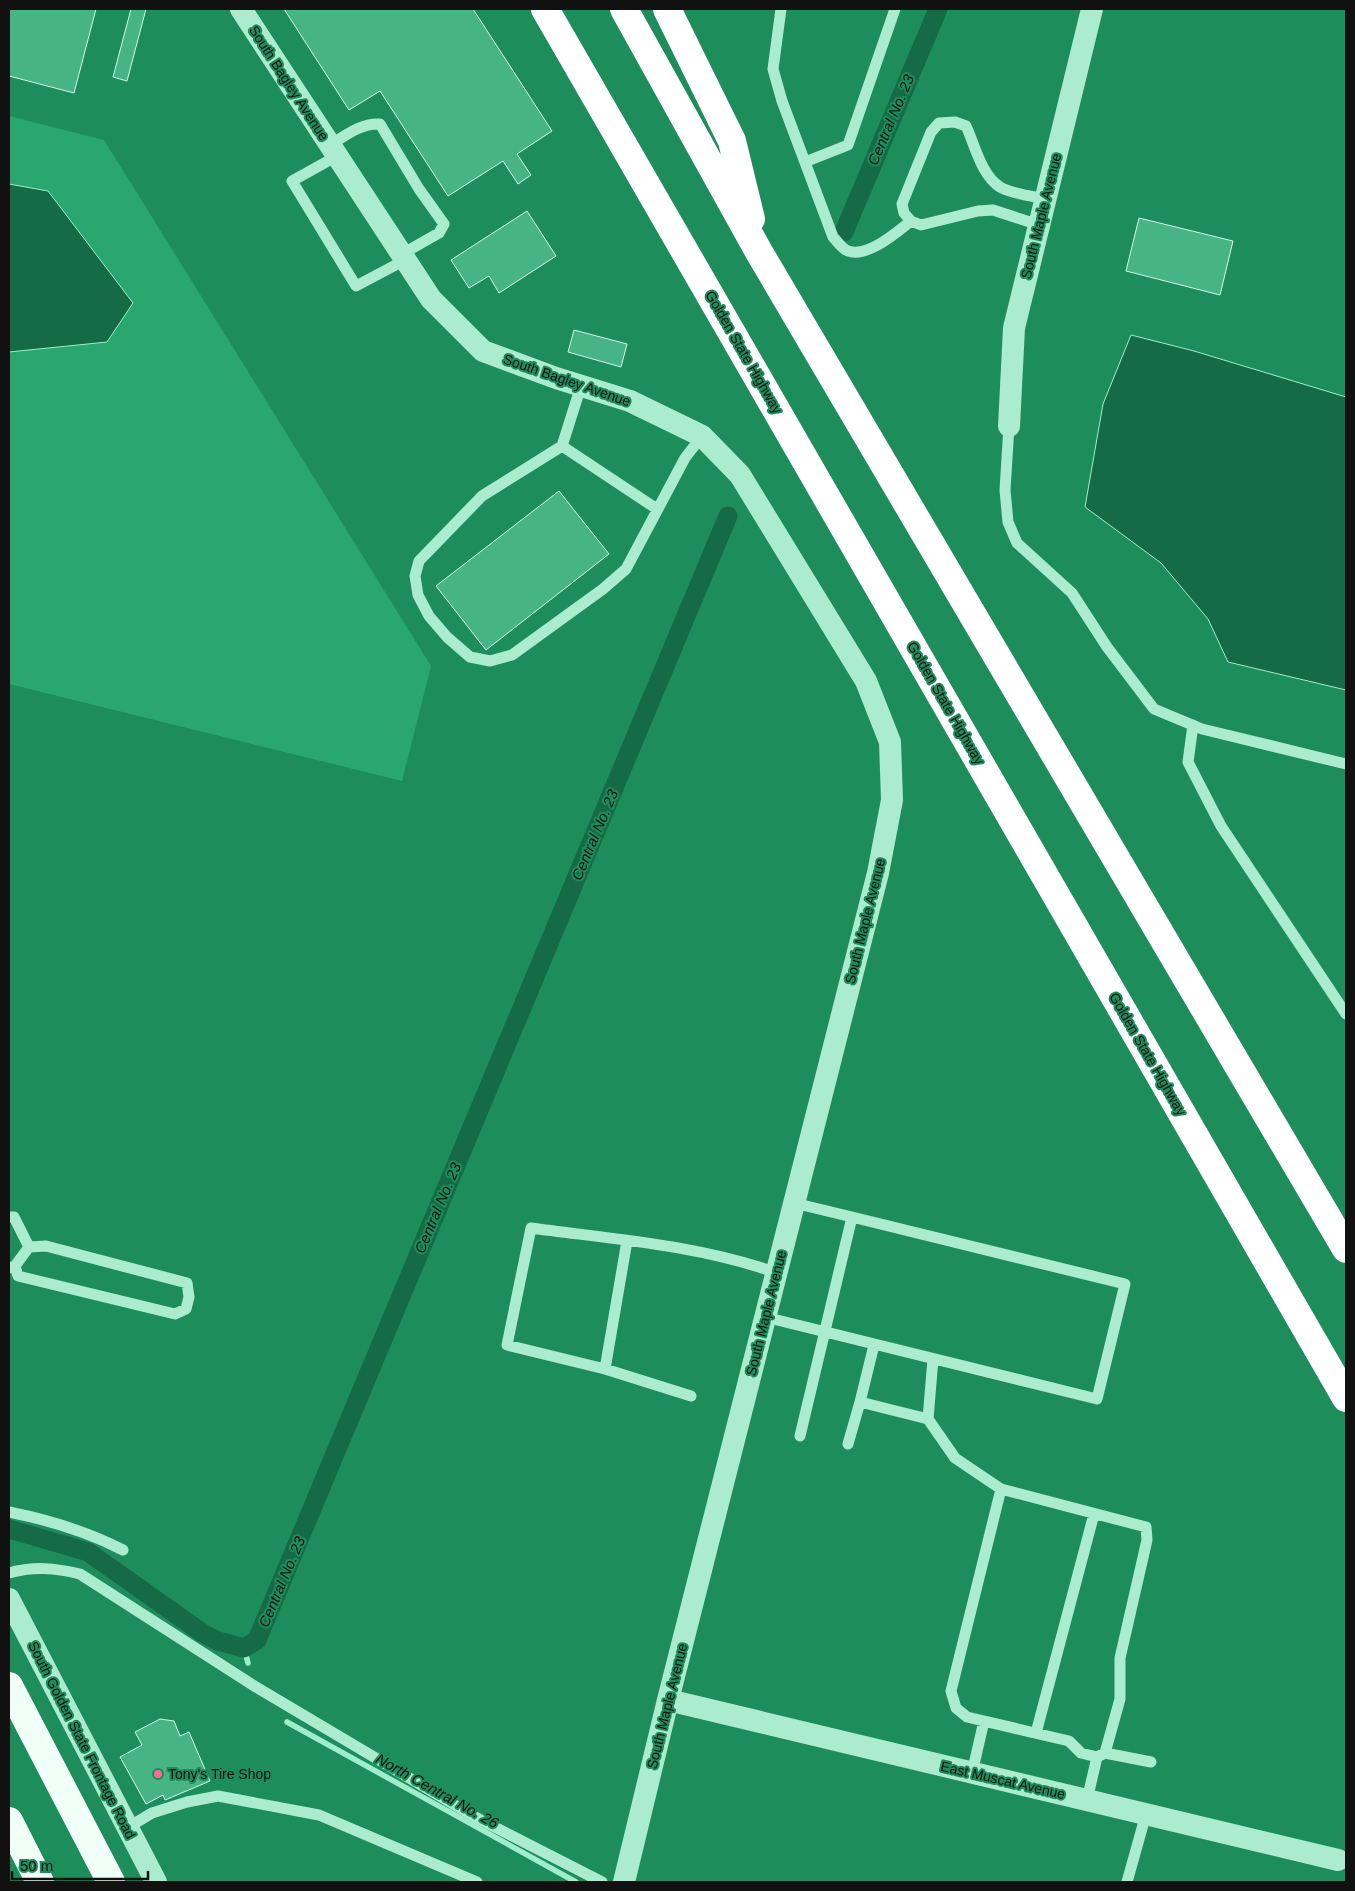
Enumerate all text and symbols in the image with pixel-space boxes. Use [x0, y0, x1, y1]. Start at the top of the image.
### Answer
street label: South Bagley Avenue [246, 23, 332, 144]
water label: Central No. 23 [864, 71, 918, 168]
street label: South Maple Avenue [1018, 151, 1064, 280]
street label: Golden State Highway [702, 288, 786, 416]
street label: South Bagley Avenue [501, 351, 633, 409]
street label: Golden State Highway [904, 639, 988, 767]
water label: Central No. 23 [568, 786, 622, 883]
street label: South Maple Avenue [842, 856, 888, 985]
street label: Golden State Highway [1106, 990, 1190, 1118]
water label: Central No. 23 [411, 1159, 465, 1256]
street label: South Maple Avenue [743, 1248, 789, 1377]
water label: Central No. 23 [255, 1533, 309, 1630]
street label: South Golden State Frontage Road [25, 1639, 139, 1841]
street label: South Maple Avenue [644, 1641, 690, 1770]
water label: North Central No. 26 [373, 1750, 502, 1832]
street label: East Muscat Avenue [939, 1758, 1067, 1802]
place label: Tony's Tire Shop [168, 1766, 271, 1782]
marker: Tony's Tire Shop [152, 1768, 164, 1780]
scale bar [12, 1848, 149, 1880]
text: 50 m [20, 1857, 53, 1874]

